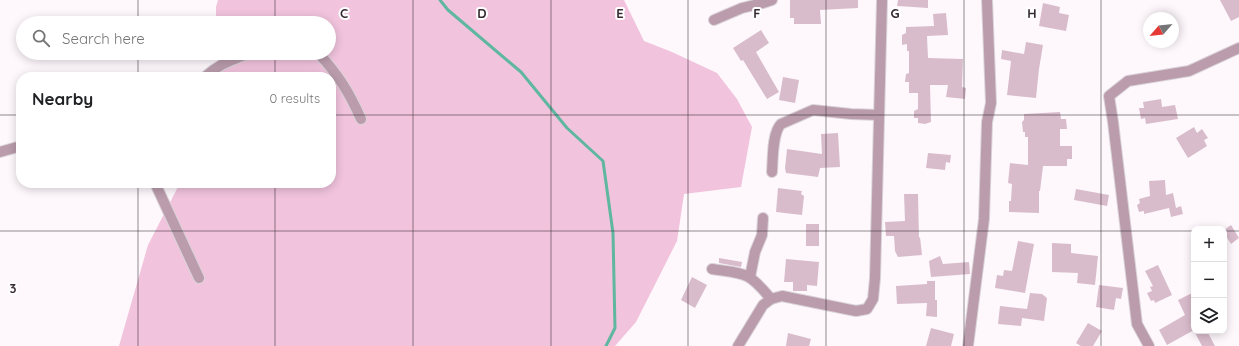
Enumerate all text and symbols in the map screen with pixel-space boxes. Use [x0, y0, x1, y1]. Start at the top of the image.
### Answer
text: C [340, 5, 348, 21]
text: D [477, 5, 487, 21]
text: E [616, 5, 624, 21]
text: F [753, 5, 761, 21]
text: G [890, 5, 900, 21]
text: H [1027, 5, 1037, 21]
north arrow [1143, 12, 1179, 48]
search box [16, 16, 336, 60]
icon: search [30, 27, 52, 49]
text: Search here [62, 29, 145, 48]
text: Nearby [32, 88, 93, 109]
text: 0 results [269, 90, 320, 106]
map controls [1191, 226, 1227, 334]
button: + [1191, 226, 1227, 262]
button: − [1191, 262, 1227, 298]
text: 3 [10, 280, 17, 296]
button: layers [1191, 298, 1227, 334]

